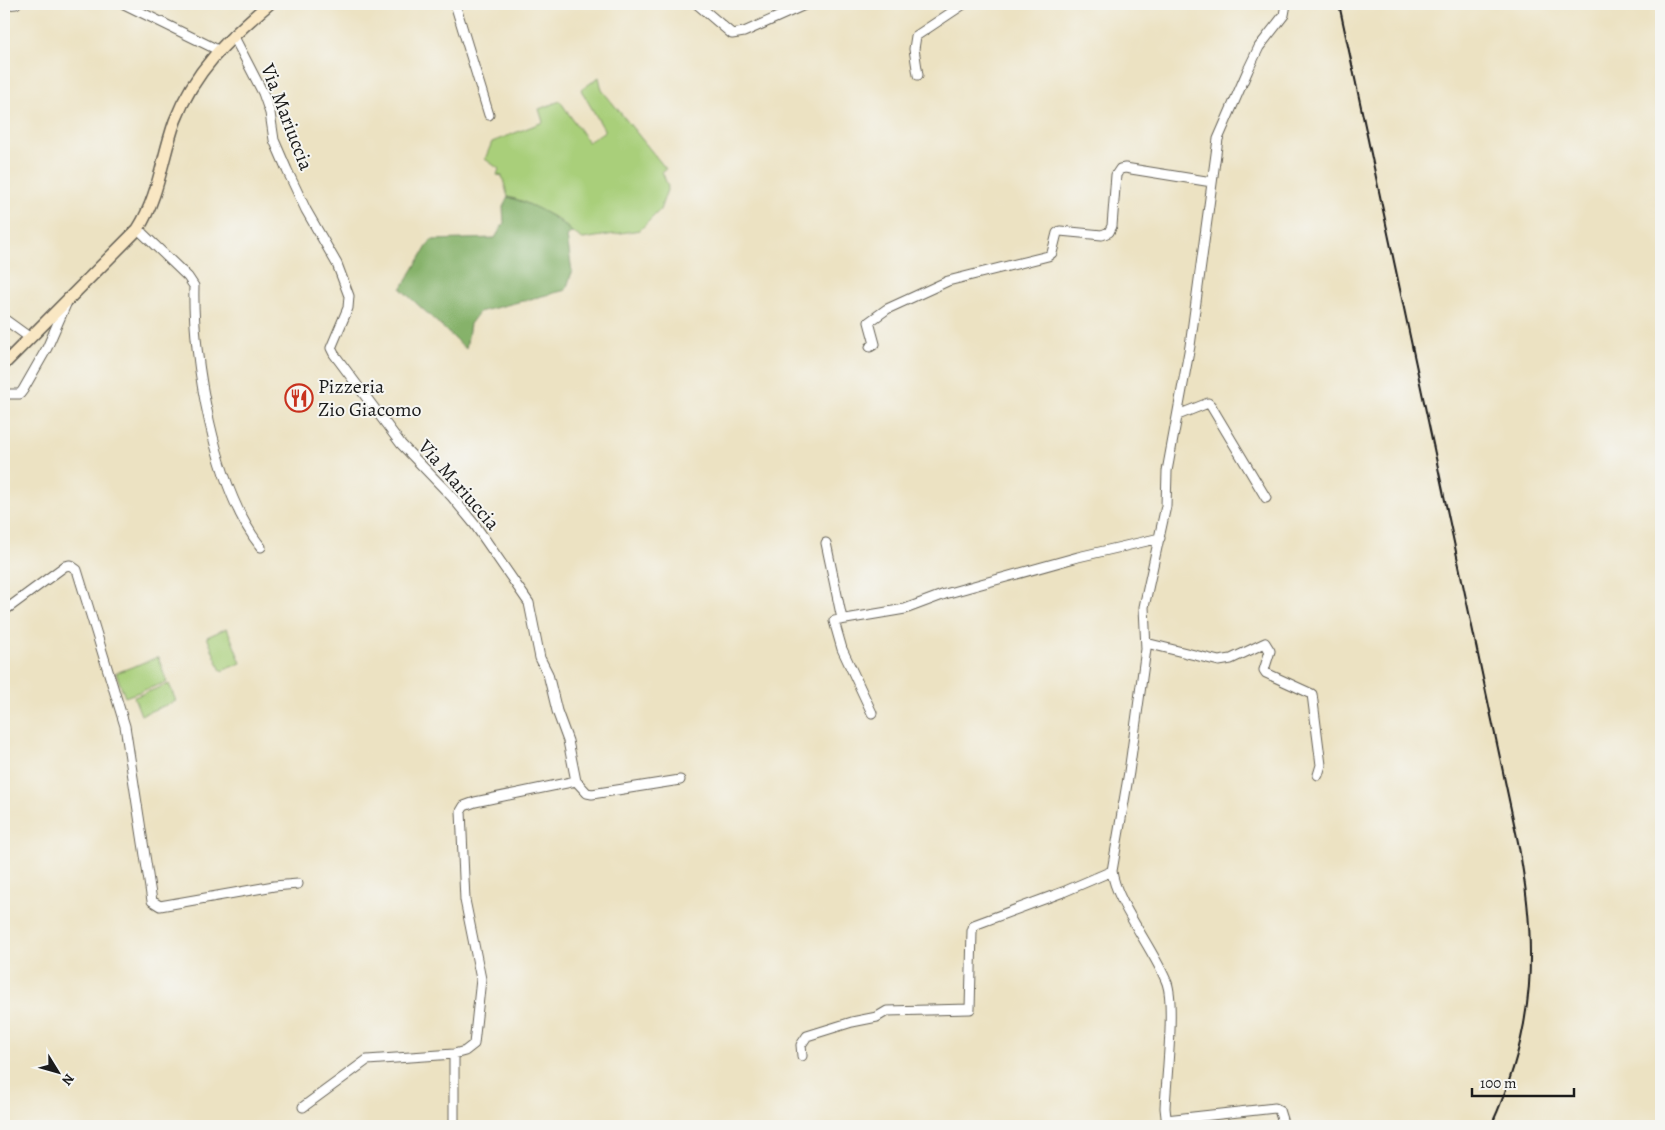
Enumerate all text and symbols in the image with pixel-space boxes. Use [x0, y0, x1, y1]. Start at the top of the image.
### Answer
street label: Via Mariuccia [254, 59, 320, 175]
place label: Pizzeria Zio Giacomo [318, 373, 422, 423]
restaurant icon: Pizzeria Zio Giacomo [284, 383, 314, 413]
street label: Via Mariuccia [411, 433, 506, 537]
north arrow [32, 1048, 82, 1098]
scale bar [1472, 1065, 1575, 1097]
text: N [57, 1070, 79, 1089]
text: 100 m [1480, 1073, 1517, 1093]

